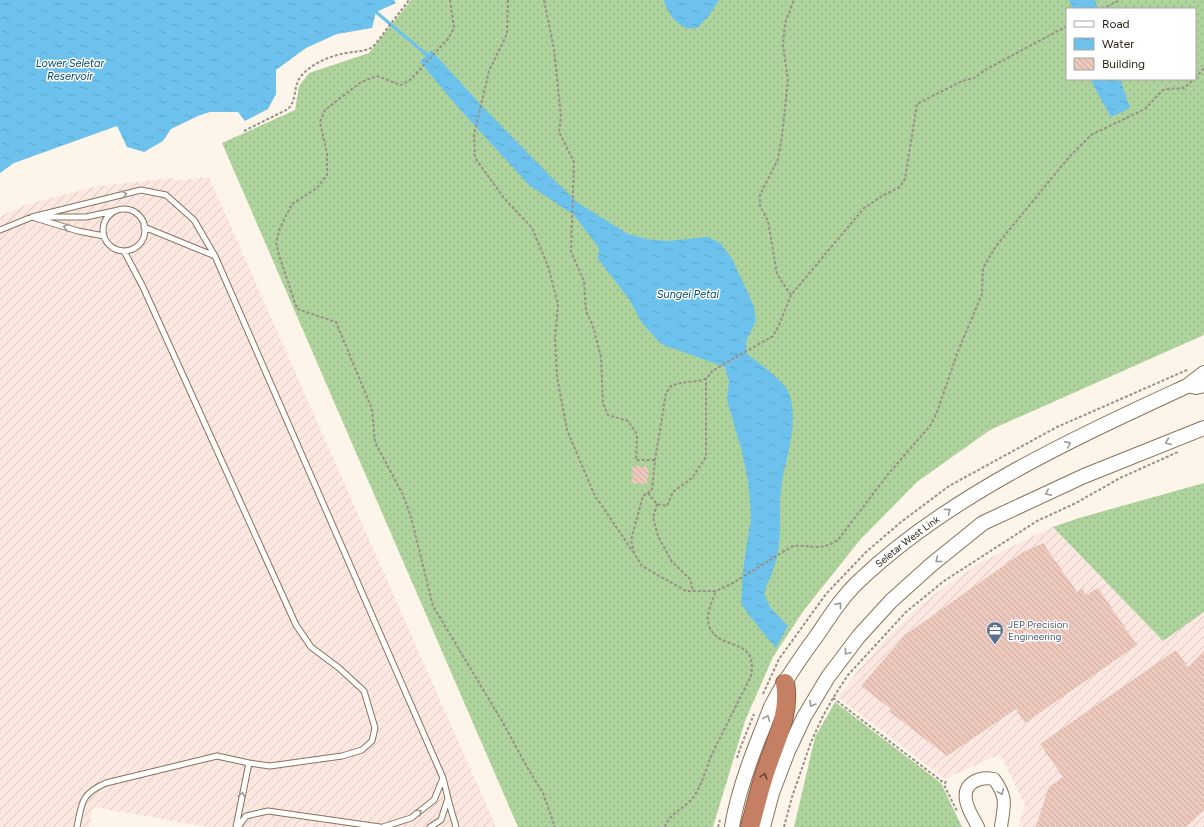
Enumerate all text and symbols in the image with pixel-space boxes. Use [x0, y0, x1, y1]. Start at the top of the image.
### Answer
legend [1066, 8, 1196, 80]
text: Road [1102, 17, 1130, 31]
text: Water [1102, 37, 1134, 51]
water label: Lower Seletar Reservoir [36, 57, 106, 83]
text: Building [1102, 57, 1145, 71]
one-way arrow [121, 191, 128, 199]
one-way arrow [62, 223, 69, 232]
water label: Sungei Petai [657, 288, 720, 301]
one-way arrow [1164, 437, 1172, 445]
one-way arrow [1063, 441, 1071, 449]
one-way arrow [1045, 488, 1052, 496]
one-way arrow [943, 509, 950, 516]
street label: Seletar West Link [873, 513, 942, 570]
one-way arrow [935, 555, 942, 562]
one-way arrow [835, 602, 842, 609]
place label: JEP Precision Engineering [1008, 618, 1068, 643]
office icon: JEP Precision Engineering [985, 620, 1005, 645]
one-way arrow [845, 648, 852, 655]
one-way arrow [810, 700, 817, 707]
one-way arrow [762, 715, 770, 722]
one-way arrow [759, 773, 768, 780]
one-way arrow [996, 787, 1004, 795]
one-way arrow [238, 792, 246, 798]
one-way arrow [414, 810, 421, 817]

